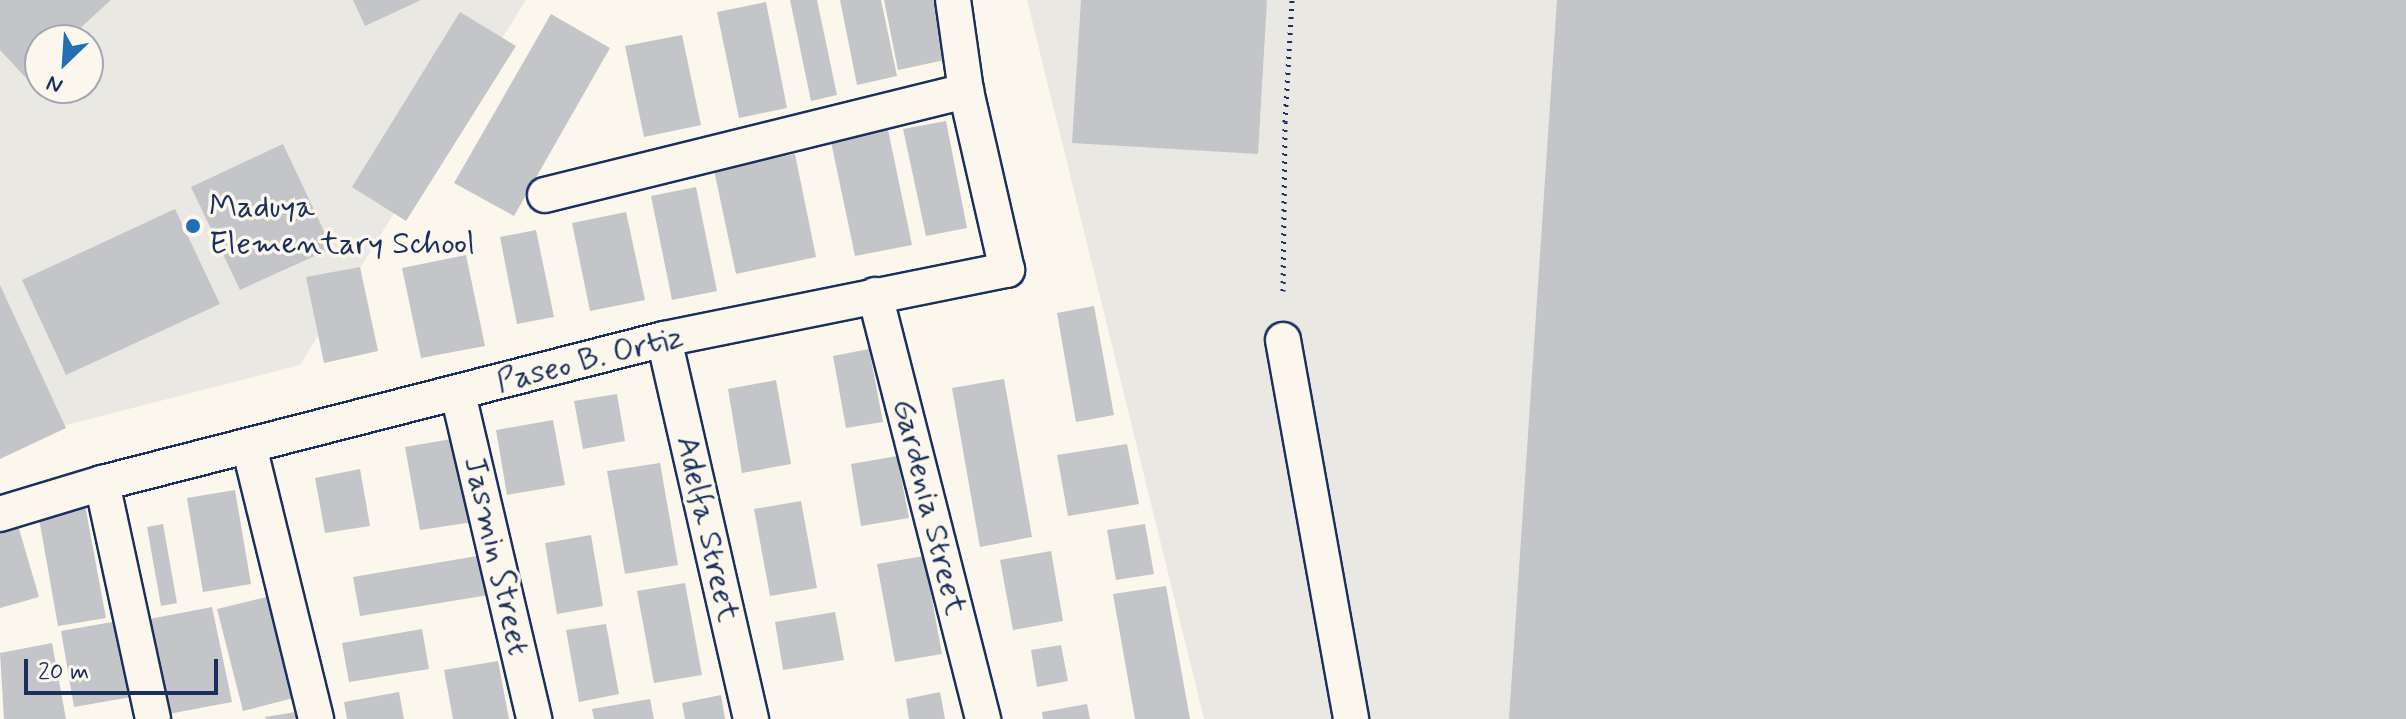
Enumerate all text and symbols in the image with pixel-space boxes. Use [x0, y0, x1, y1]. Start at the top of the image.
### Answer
north arrow [24, 24, 104, 104]
text: N [42, 68, 67, 100]
place label: Maduya Elementary School [209, 189, 475, 264]
marker: Maduya Elementary School [184, 217, 202, 235]
street label: Paseo B. Ortiz [493, 318, 687, 402]
street label: Gardenia Street [884, 395, 974, 619]
street label: Adelfa Street [667, 432, 747, 626]
street label: Jasmin Street [454, 450, 538, 662]
scale bar [28, 643, 222, 693]
text: 20 m [38, 657, 89, 688]

